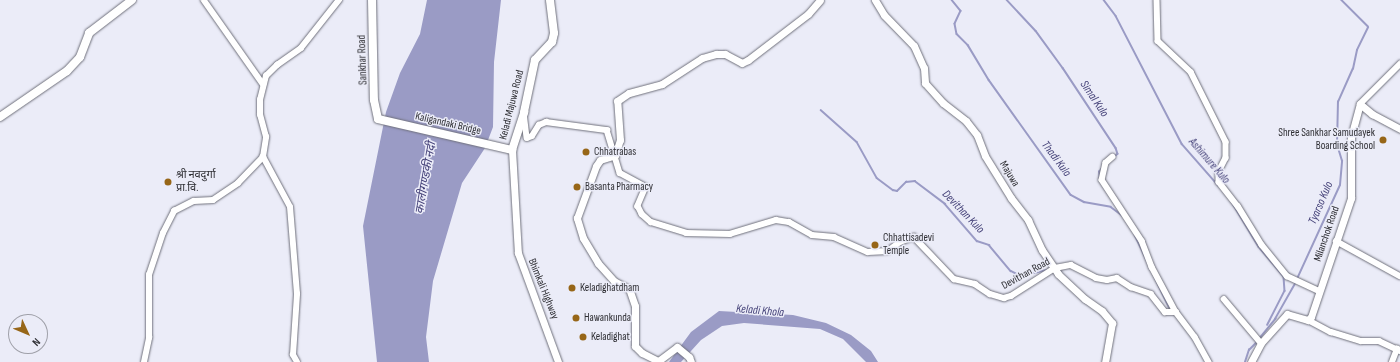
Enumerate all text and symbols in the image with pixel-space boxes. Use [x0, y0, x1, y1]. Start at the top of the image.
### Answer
street label: Sankhar Road [356, 35, 370, 85]
street label: Keladi Majuwa Road [497, 69, 527, 141]
water label: Simal Kulo [1077, 78, 1111, 120]
street label: Kaligandaki Bridge [414, 110, 482, 138]
place label: Shree Sankhar Samudayek Boarding School [1278, 127, 1375, 153]
water label: Ashimure Kulo [1185, 135, 1233, 187]
marker: Shree Sankhar Samudayek Boarding School [1378, 135, 1388, 145]
water label: Thadi Kulo [1038, 138, 1074, 180]
water label: कालीगण्डकी नदी [413, 141, 439, 215]
place label: Chhatrabas [594, 145, 636, 159]
marker: Chhatrabas [581, 147, 591, 157]
street label: Majuwa [996, 159, 1022, 189]
place label: श्री नवदुर्गा प्रा.वि. [176, 169, 215, 195]
marker: श्री नवदुर्गा प्रा.वि. [163, 177, 173, 187]
water label: Tyarso Kulo [1306, 179, 1336, 227]
place label: Basanta Pharmacy [585, 180, 653, 194]
marker: Basanta Pharmacy [572, 182, 582, 192]
water label: Devithan Kulo [939, 187, 987, 237]
street label: Milanchok Road [1311, 205, 1343, 263]
place label: Chhattisadevi Temple [883, 232, 934, 258]
marker: Chhattisadevi Temple [870, 240, 880, 250]
street label: Devithan Road [1000, 255, 1052, 293]
street label: Bhimkali Highway [525, 257, 561, 321]
place label: Keladighatdham [580, 281, 639, 295]
marker: Keladighatdham [567, 283, 577, 293]
water label: Keladi Khola [735, 302, 785, 320]
place label: Hawankunda [584, 311, 631, 325]
marker: Hawankunda [571, 313, 581, 323]
north arrow [8, 314, 48, 354]
place label: Keladighat [591, 330, 630, 344]
marker: Keladighat [578, 332, 588, 342]
text: N [30, 335, 43, 349]

